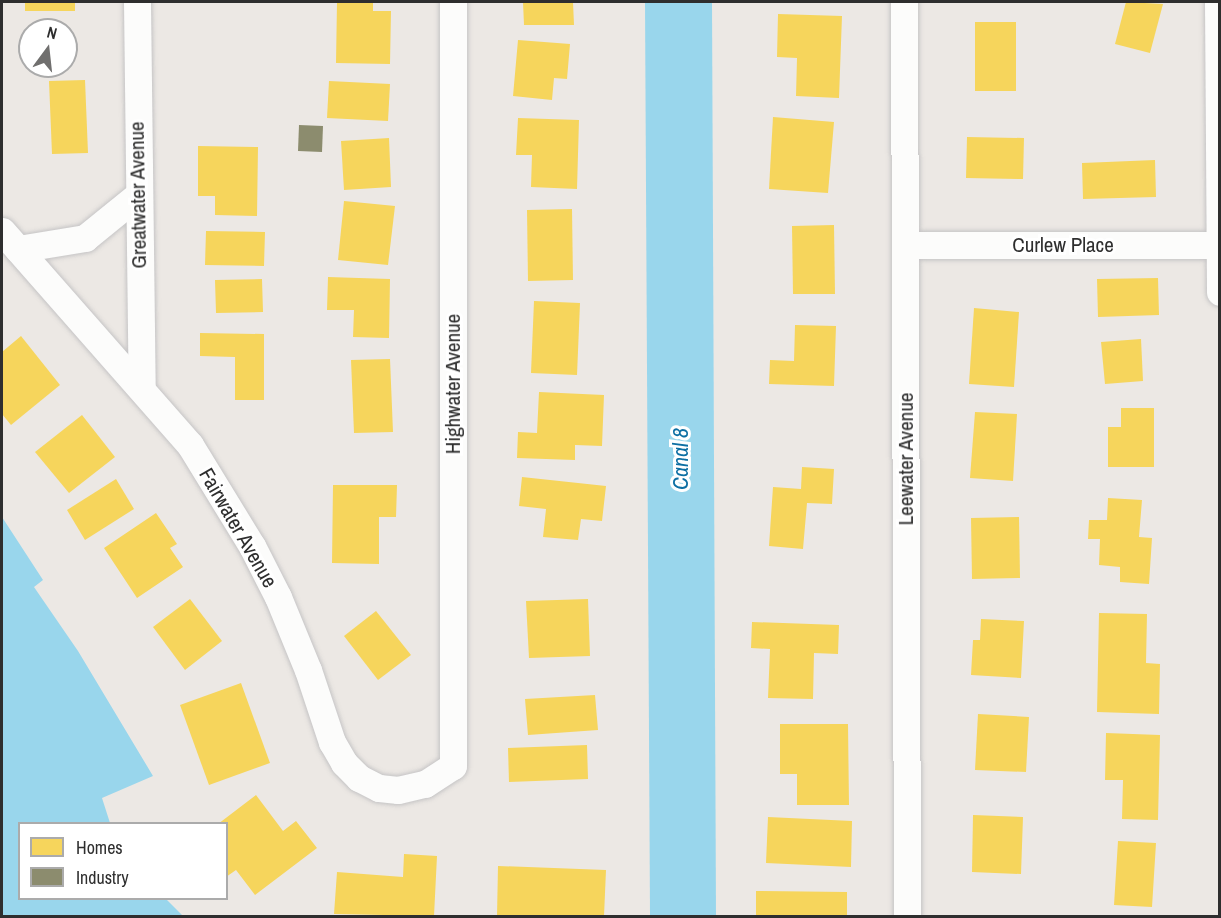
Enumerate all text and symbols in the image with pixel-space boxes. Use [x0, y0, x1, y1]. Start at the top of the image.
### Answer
north arrow [18, 18, 78, 78]
text: N [45, 21, 60, 44]
street label: Greatwater Avenue [124, 121, 152, 269]
street label: Curlew Place [1012, 232, 1114, 258]
street label: Highwater Avenue [440, 313, 466, 455]
street label: Leewater Avenue [893, 392, 919, 526]
water label: Canal 8 [668, 428, 694, 490]
street label: Fairwater Avenue [193, 463, 283, 593]
legend [18, 822, 228, 900]
text: Homes [76, 835, 123, 860]
text: Industry [76, 865, 129, 890]

